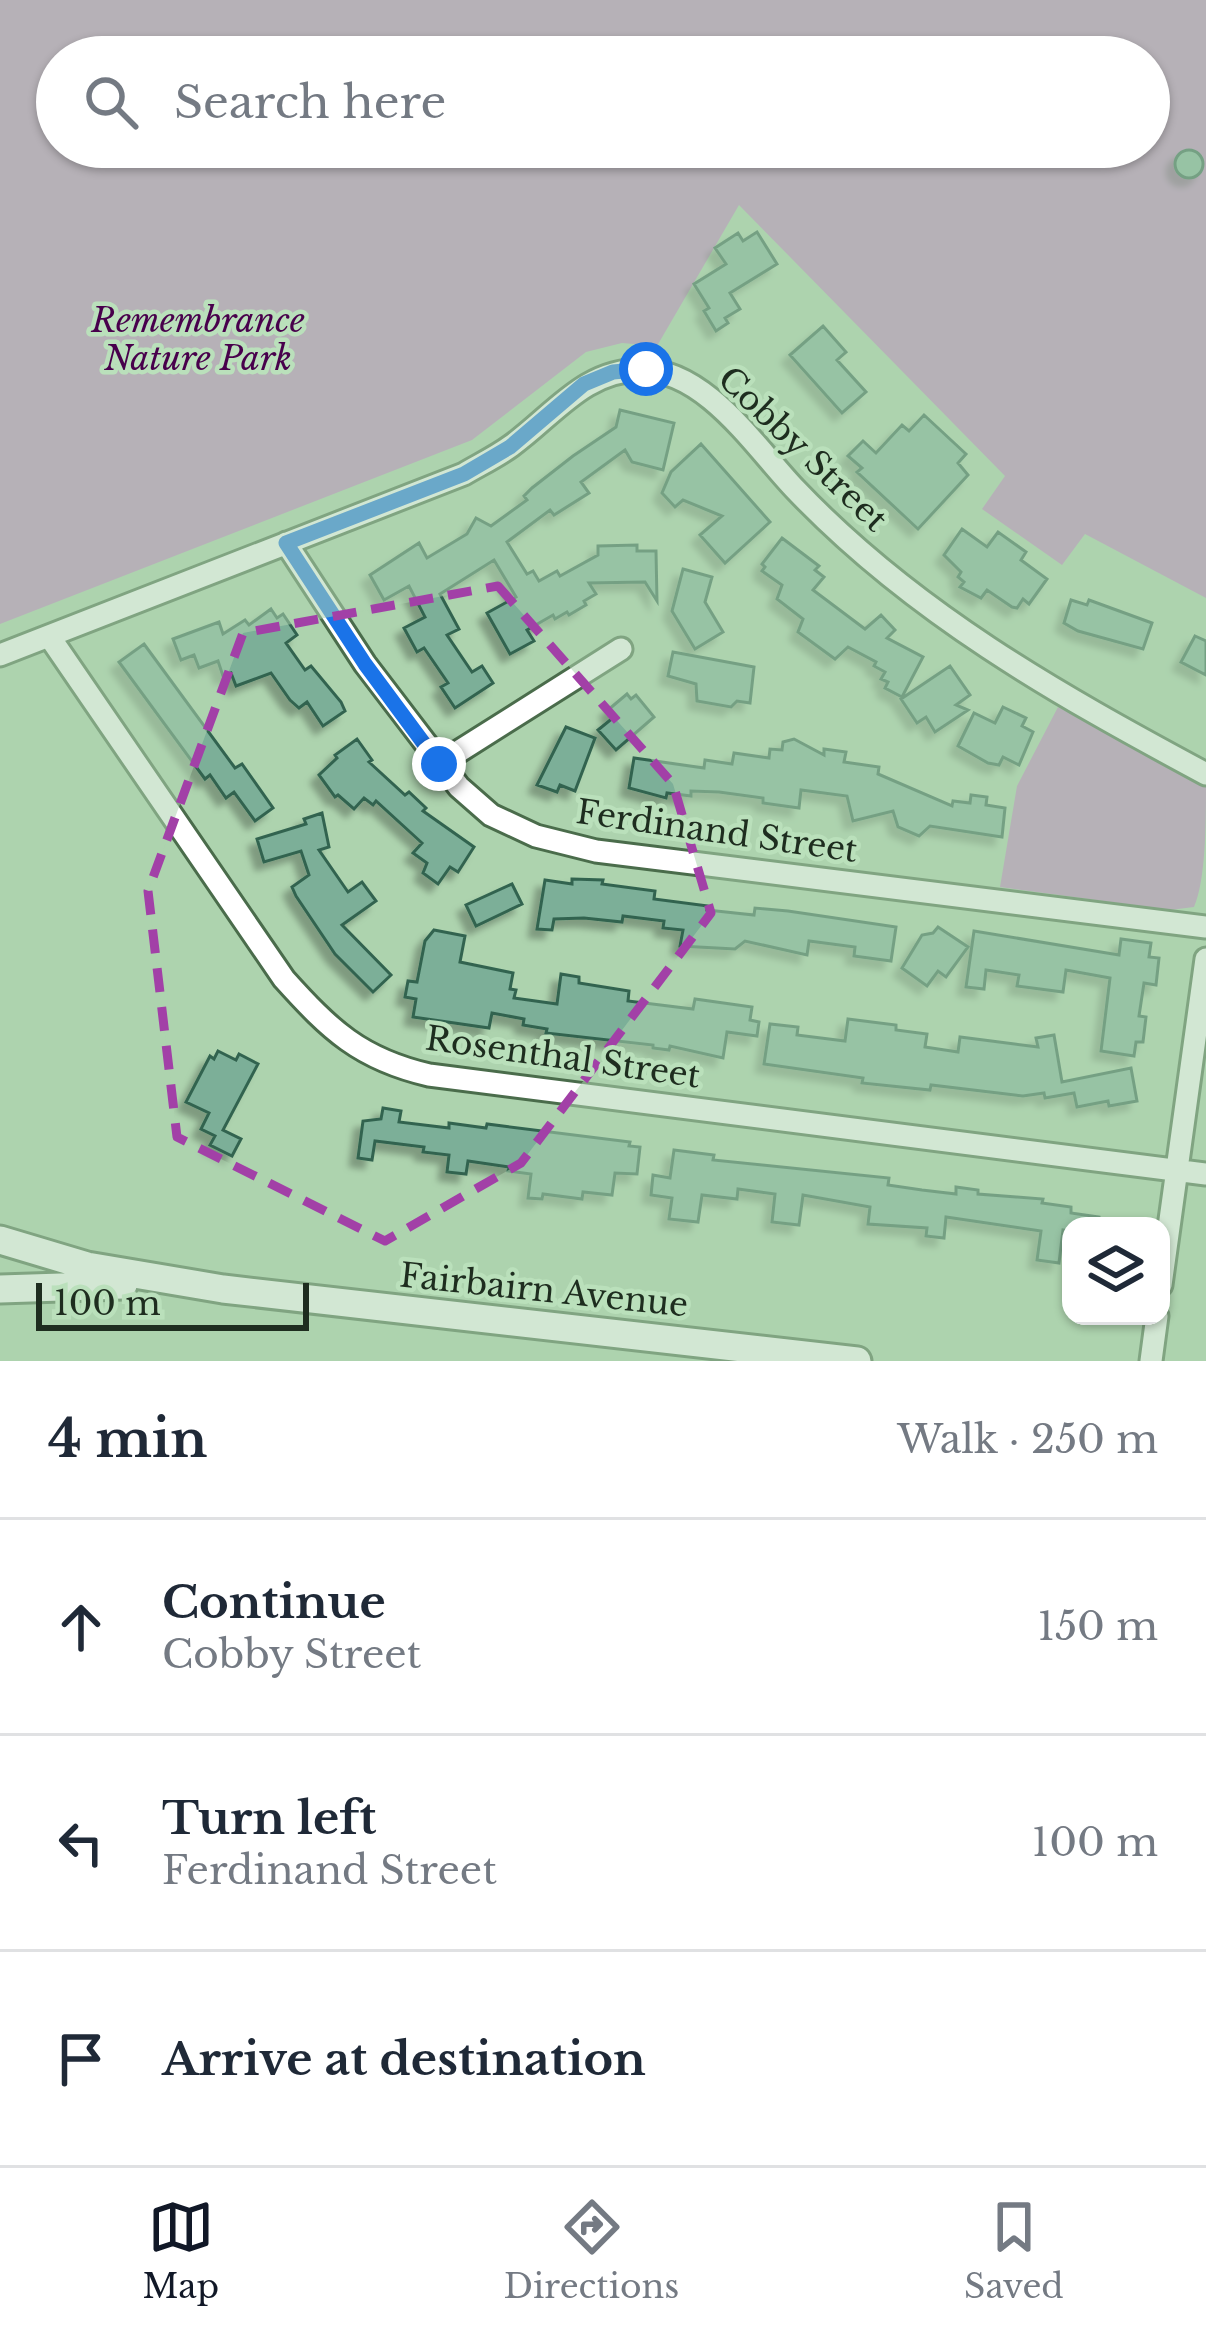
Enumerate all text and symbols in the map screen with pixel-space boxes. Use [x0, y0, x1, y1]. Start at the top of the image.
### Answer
search box [36, 36, 1170, 168]
icon: search [78, 69, 144, 135]
text: Search here [174, 74, 446, 130]
park label: Remembrance Nature Park [90, 300, 305, 379]
route start [619, 342, 673, 396]
street label: Cobby Street [710, 358, 897, 540]
route end [412, 737, 466, 791]
street label: Ferdinand Street [574, 791, 861, 871]
street label: Rosenthal Street [423, 1017, 703, 1097]
map controls [1062, 1217, 1170, 1325]
button: layers [1062, 1217, 1170, 1325]
street label: Fairbairn Avenue [398, 1254, 690, 1326]
scale bar [36, 1277, 309, 1330]
text: 100 m [54, 1283, 161, 1324]
text: 4 min [48, 1408, 207, 1471]
text: Walk · 250 m [897, 1415, 1158, 1464]
text: Continue [162, 1574, 386, 1630]
icon: ahead [48, 1594, 114, 1660]
text: 150 m [1038, 1602, 1158, 1651]
text: Cobby Street [162, 1630, 421, 1679]
text: Turn left [162, 1790, 376, 1846]
icon: left [48, 1810, 114, 1876]
text: 100 m [1032, 1818, 1158, 1867]
text: Ferdinand Street [162, 1846, 497, 1895]
icon: arrive [48, 2026, 114, 2092]
text: Arrive at destination [162, 2031, 646, 2087]
tab: Map [142, 2194, 219, 2307]
tab: Directions [504, 2194, 679, 2307]
tab: Saved [964, 2194, 1064, 2307]

